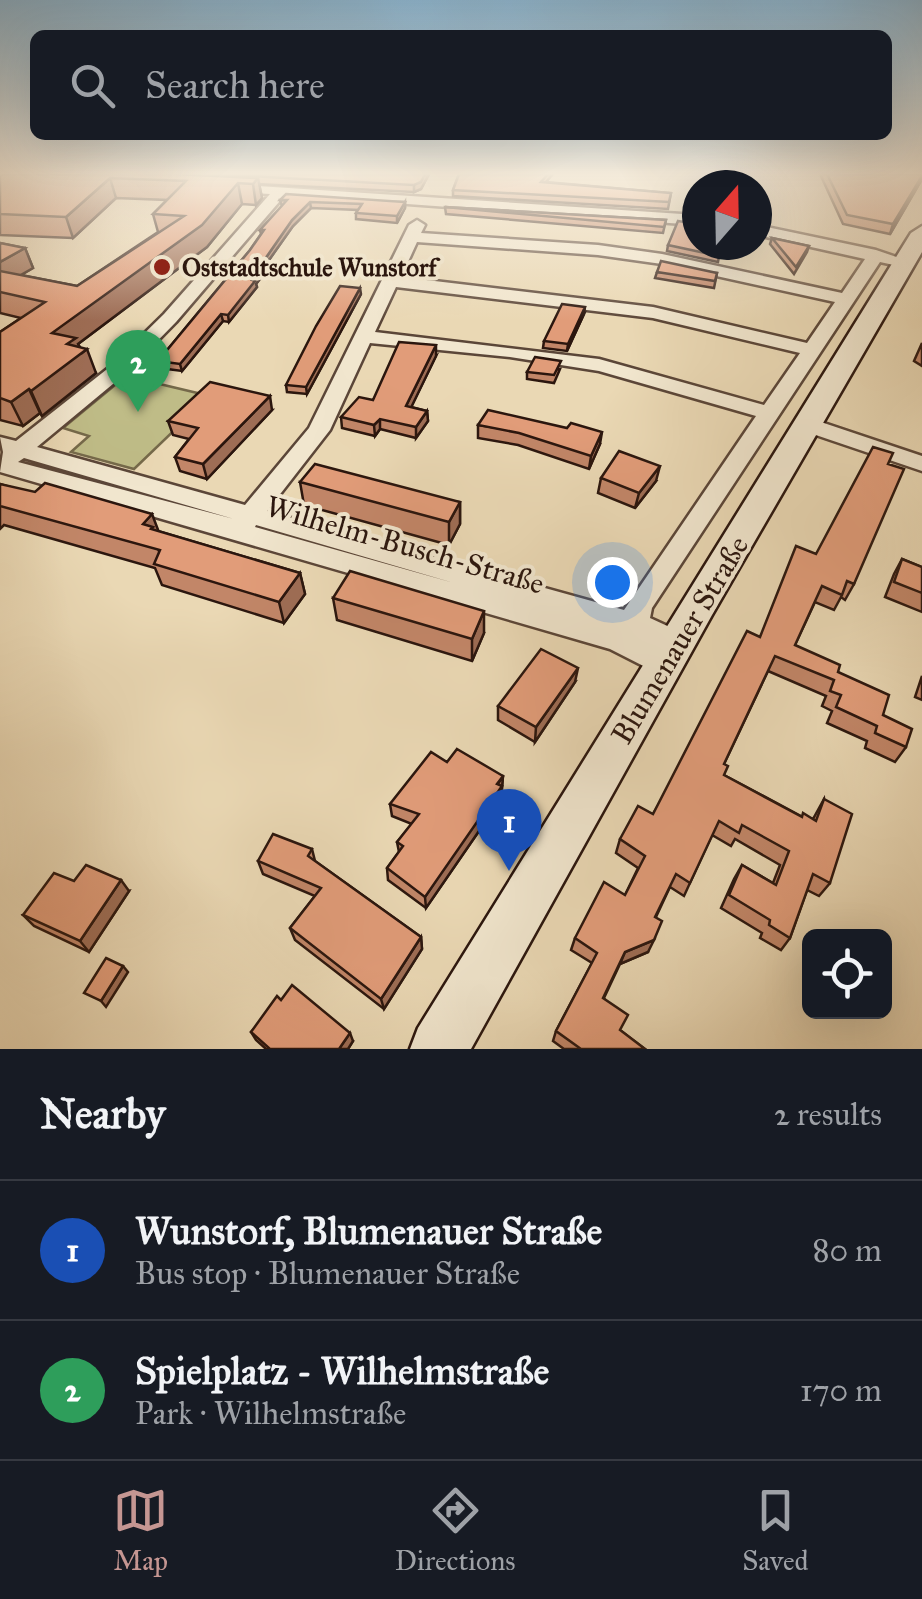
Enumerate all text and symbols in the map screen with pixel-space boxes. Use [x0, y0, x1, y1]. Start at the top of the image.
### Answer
search box [30, 30, 892, 140]
icon: search [65, 58, 120, 113]
text: Search here [145, 62, 325, 108]
north arrow [682, 170, 772, 260]
place label: Oststadtschule Wunstorf [182, 252, 441, 283]
marker: Oststadtschule Wunstorf [151, 256, 173, 278]
pin: 2 [106, 330, 170, 412]
street label: Wilhelm-Busch-Straße [262, 488, 548, 602]
street label: Blumenauer Straße [604, 529, 756, 751]
your location [587, 557, 638, 608]
pin: 1 [476, 788, 542, 871]
map controls [802, 929, 892, 1019]
button: locate [802, 929, 892, 1019]
text: Nearby [40, 1088, 165, 1140]
text: 2 results [774, 1095, 882, 1134]
text: Wunstorf, Blumenauer Straße [135, 1208, 602, 1254]
text: 1 [66, 1231, 79, 1270]
text: 80 m [813, 1231, 882, 1270]
text: Bus stop · Blumenauer Straße [135, 1254, 520, 1293]
text: Spielplatz - Wilhelmstraße [135, 1348, 549, 1394]
text: 2 [65, 1371, 80, 1410]
text: 170 m [800, 1371, 882, 1410]
text: Park · Wilhelmstraße [135, 1394, 406, 1433]
tab: Map [113, 1483, 168, 1578]
tab: Directions [395, 1483, 516, 1578]
tab: Saved [742, 1483, 809, 1578]

